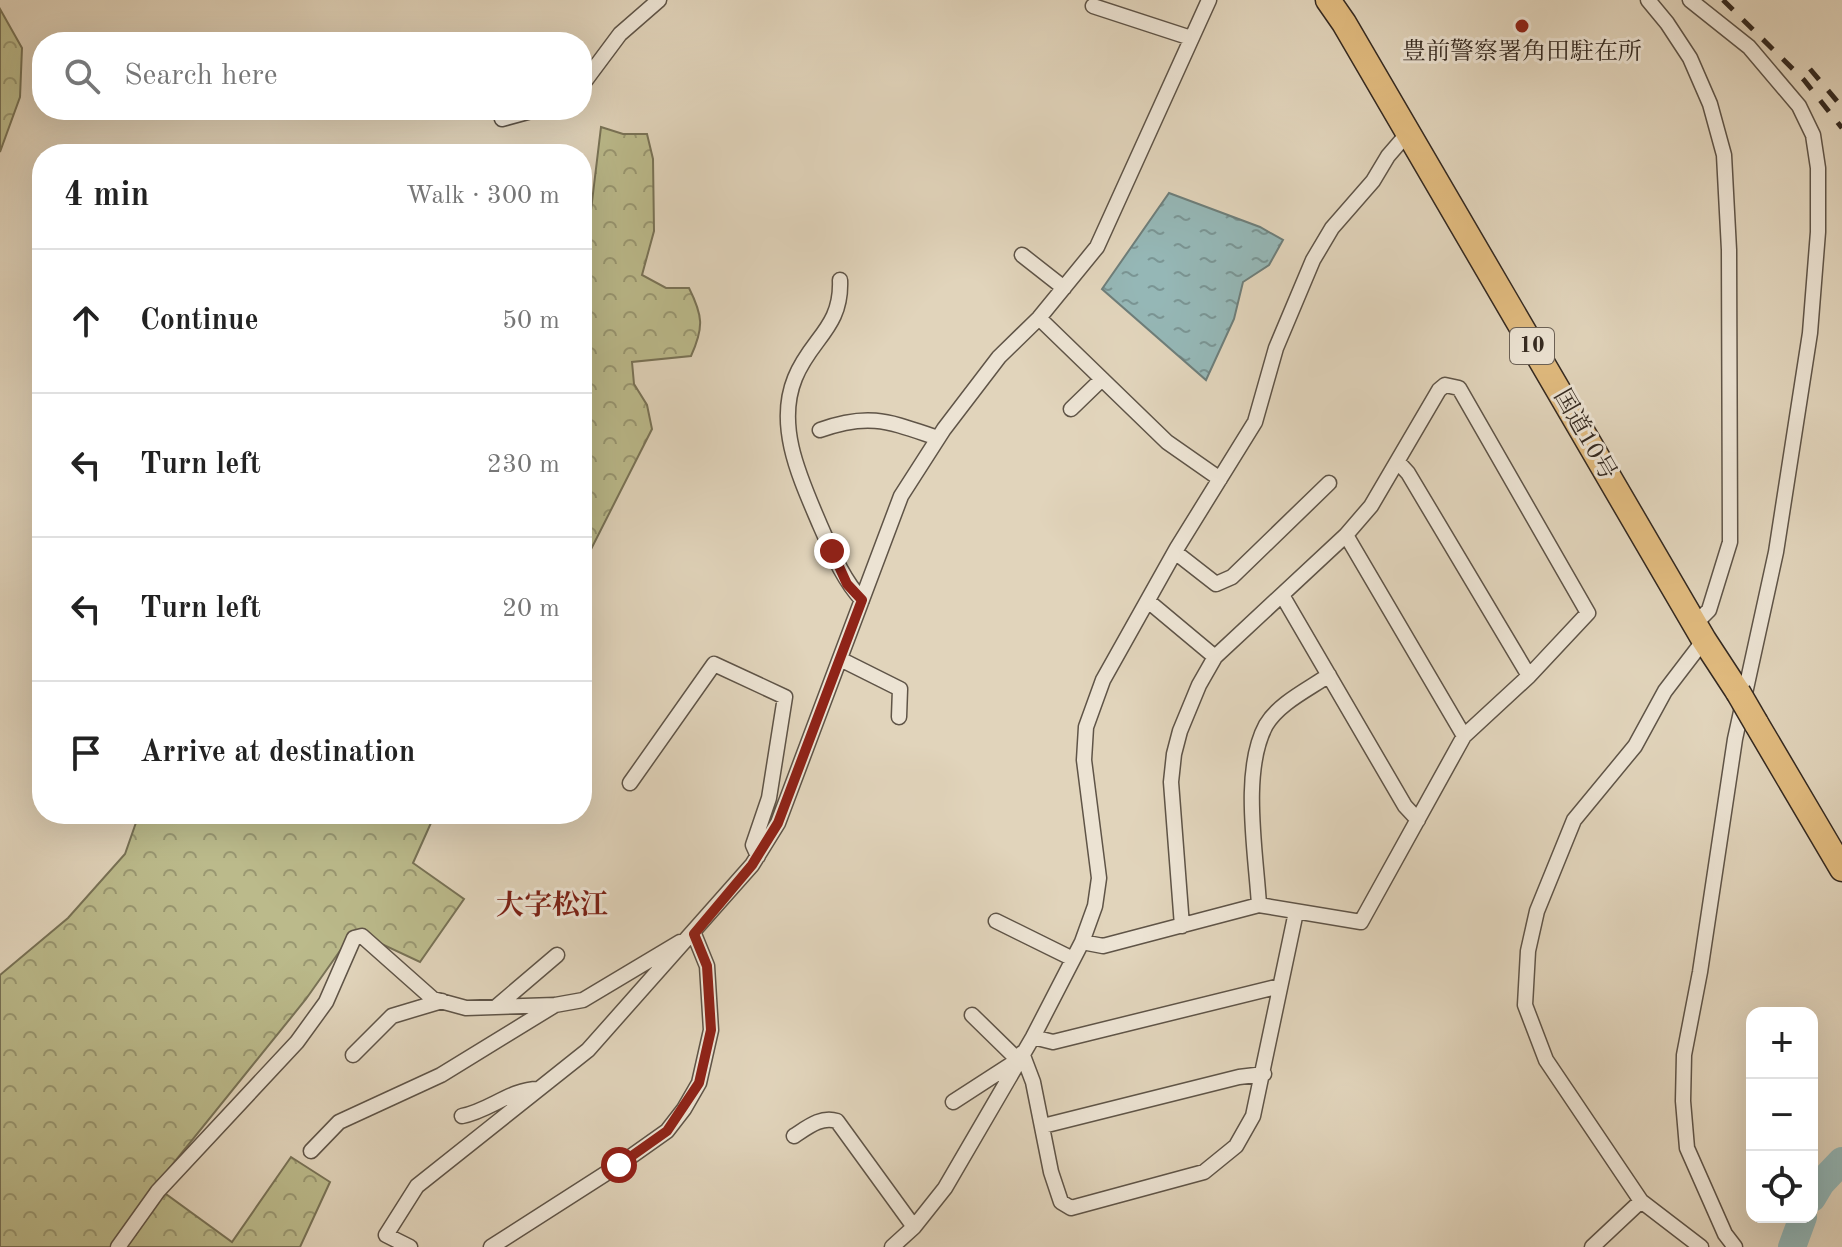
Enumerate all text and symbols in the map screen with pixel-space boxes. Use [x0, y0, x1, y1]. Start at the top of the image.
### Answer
marker: 豊前警察署角田駐在所 [1513, 17, 1531, 35]
search box [32, 32, 592, 120]
place label: 豊前警察署角田駐在所 [1402, 38, 1642, 65]
icon: search [60, 54, 104, 98]
text: Search here [124, 61, 278, 91]
text: 4 min [64, 179, 149, 213]
text: Walk · 300 m [406, 183, 560, 209]
icon: ahead [64, 299, 108, 343]
text: Continue [140, 306, 259, 336]
text: 50 m [502, 308, 560, 334]
road number: 10 [1510, 328, 1554, 364]
street label: 国道10号 [1549, 384, 1622, 484]
icon: left [64, 443, 108, 487]
text: Turn left [140, 450, 261, 480]
text: 230 m [487, 452, 560, 478]
route end [814, 533, 850, 569]
icon: left [64, 587, 108, 631]
text: Turn left [140, 594, 261, 624]
text: 20 m [502, 596, 560, 622]
icon: arrive [64, 731, 108, 775]
text: Arrive at destination [140, 738, 415, 768]
district label: 大字松江 [496, 889, 608, 921]
map controls [1746, 1007, 1818, 1223]
button: + [1746, 1007, 1818, 1079]
button: − [1746, 1079, 1818, 1151]
route start [601, 1147, 637, 1183]
button: locate [1746, 1151, 1818, 1223]

